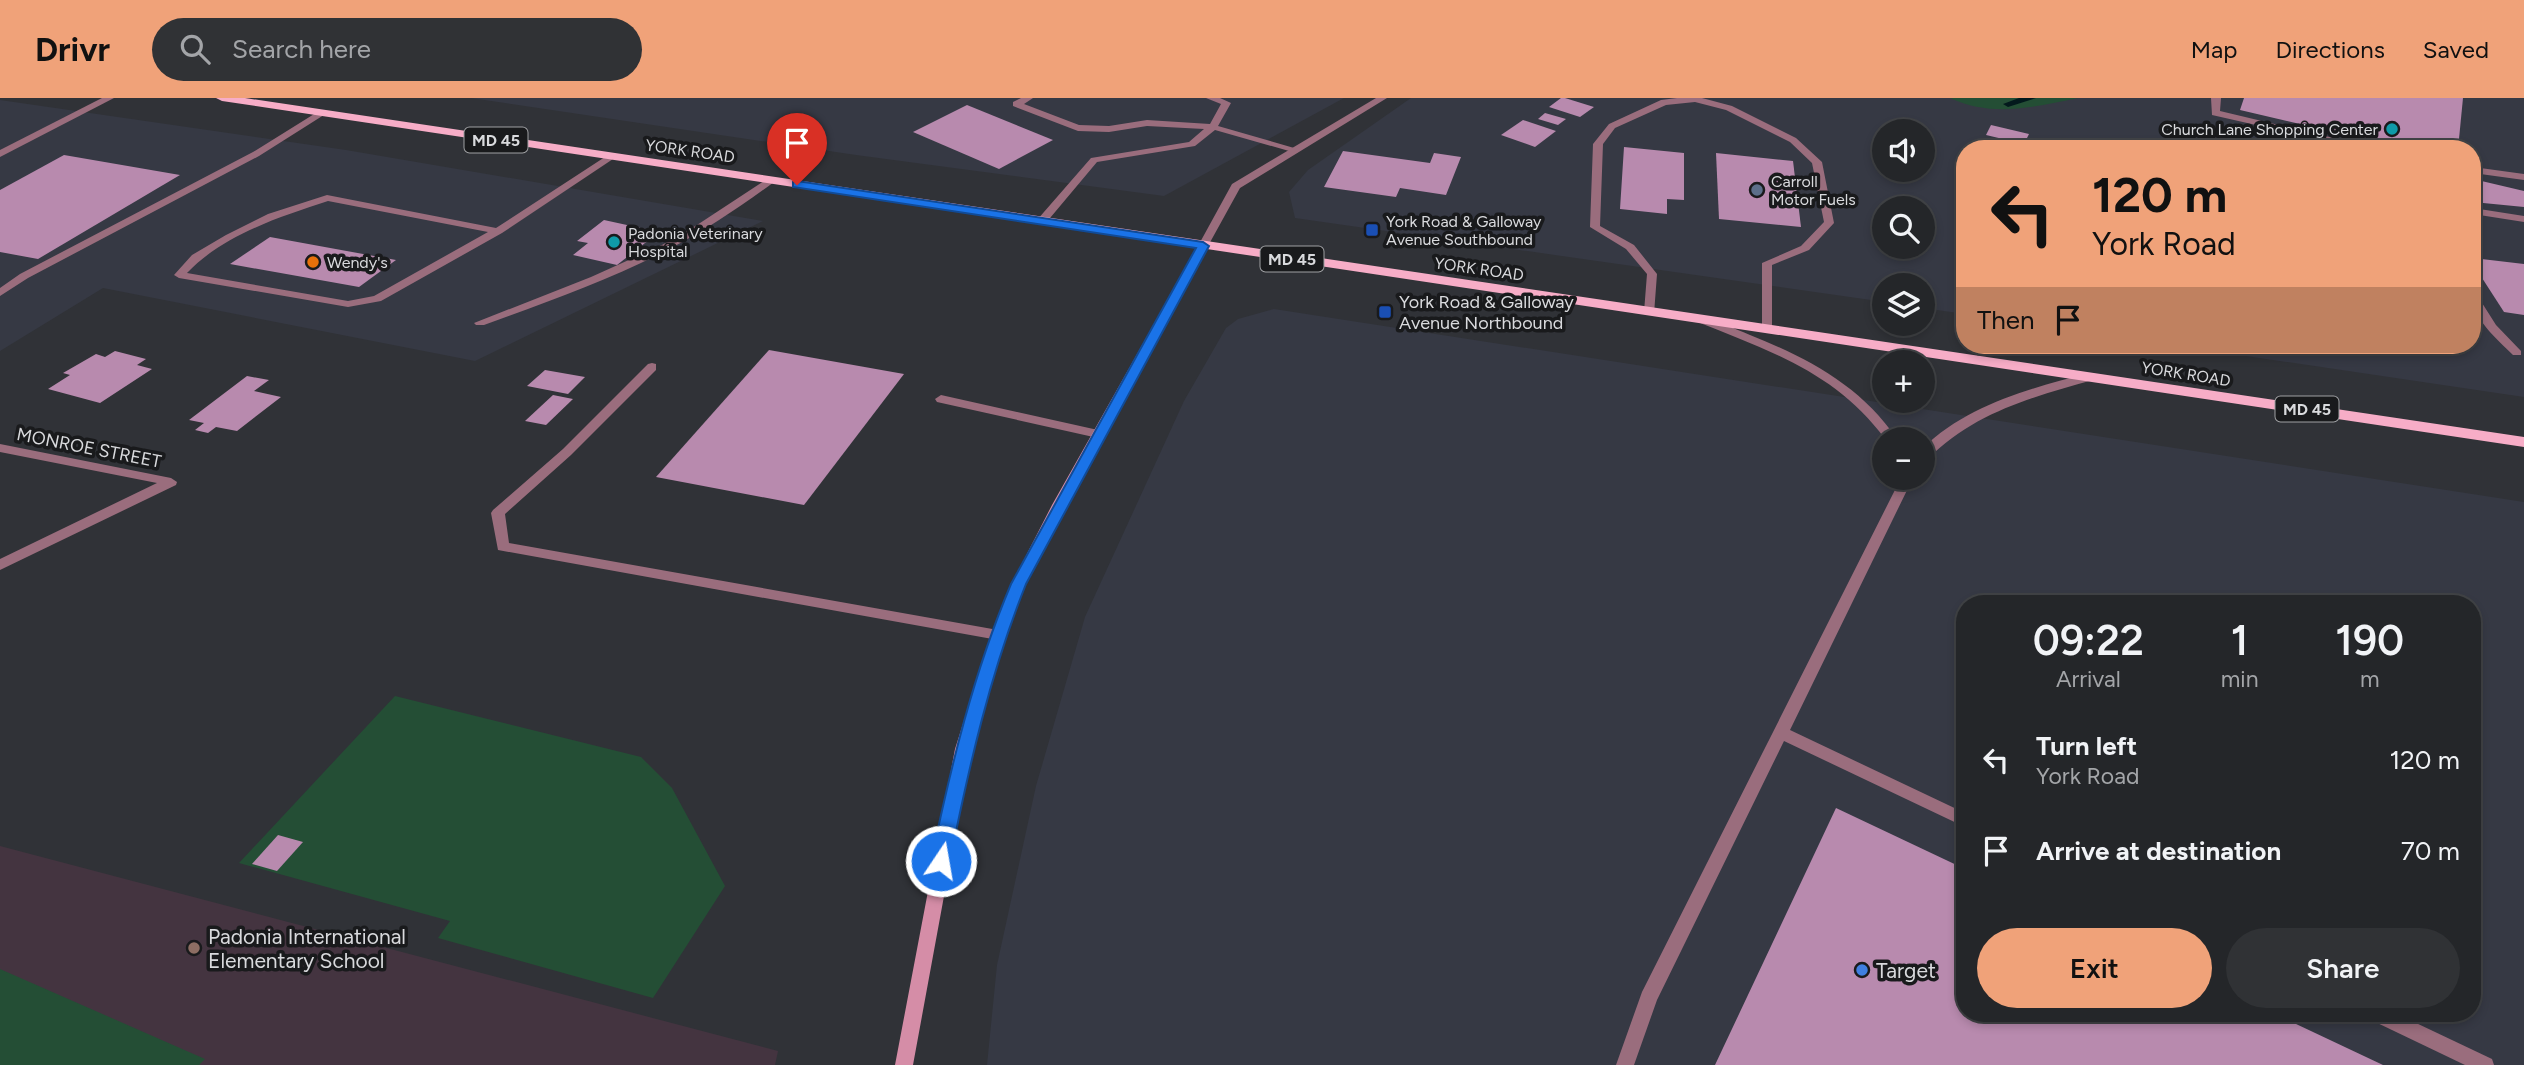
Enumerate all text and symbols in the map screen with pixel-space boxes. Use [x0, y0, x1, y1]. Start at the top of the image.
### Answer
search box [152, 18, 642, 81]
text: Drivr [35, 30, 110, 69]
icon: search [176, 30, 214, 68]
text: Search here [232, 33, 371, 65]
text: Map [2191, 35, 2237, 64]
text: Directions [2275, 35, 2385, 64]
text: Saved [2423, 35, 2489, 64]
pin [767, 113, 827, 185]
map controls [1872, 119, 1935, 490]
button: sound [1872, 119, 1935, 182]
place label: Church Lane Shopping Center [2161, 120, 2379, 139]
marker: Church Lane Shopping Center [2384, 121, 2400, 137]
icon: arrive [778, 124, 816, 162]
road number: MD 45 [464, 128, 528, 152]
street label: YORK ROAD [644, 135, 736, 167]
text: 120 m [2092, 165, 2227, 224]
icon: left [1977, 168, 2068, 259]
place label: Carroll Motor Fuels [1771, 172, 1856, 209]
marker: Carroll Motor Fuels [1749, 182, 1765, 198]
button: search [1872, 196, 1935, 259]
place label: York Road & Galloway Avenue Southbound [1386, 212, 1542, 249]
marker: York Road & Galloway Avenue Southbound [1364, 222, 1380, 238]
place label: Padonia Veterinary Hospital [628, 224, 763, 261]
text: York Road [2092, 225, 2236, 263]
marker: Padonia Veterinary Hospital [606, 234, 622, 250]
road number: MD 45 [1260, 246, 1324, 272]
place label: Wendy's [327, 253, 388, 272]
street label: YORK ROAD [1433, 253, 1525, 285]
marker: Wendy's [305, 254, 321, 270]
button: layers [1872, 273, 1935, 336]
place label: York Road & Galloway Avenue Northbound [1399, 291, 1574, 334]
icon: arrive [2049, 301, 2087, 339]
marker: York Road & Galloway Avenue Northbound [1377, 304, 1393, 320]
text: Then [1977, 304, 2035, 336]
button: + [1872, 350, 1935, 413]
street label: YORK ROAD [2140, 358, 2232, 390]
road number: MD 45 [2276, 396, 2338, 422]
street label: MONROE STREET [15, 423, 163, 473]
button: − [1872, 427, 1935, 490]
text: 09:22 [2033, 615, 2144, 666]
text: 1 [2231, 615, 2248, 666]
text: 190 [2335, 615, 2404, 666]
text: Arrival [2056, 665, 2121, 693]
text: min [2221, 665, 2258, 693]
text: m [2360, 665, 2380, 693]
text: Turn left [2036, 730, 2137, 762]
icon: left [1977, 741, 2015, 779]
text: 120 m [2390, 744, 2460, 776]
text: York Road [2036, 762, 2139, 790]
position arrow [904, 824, 978, 898]
icon: arrive [1977, 832, 2015, 870]
text: Arrive at destination [2036, 835, 2281, 867]
text: 70 m [2401, 835, 2460, 867]
place label: Padonia International Elementary School [208, 924, 406, 973]
button: Exit [1977, 928, 2212, 1008]
button: Share [2226, 928, 2460, 1008]
marker: Padonia International Elementary School [186, 940, 202, 956]
place label: Target [1876, 958, 1936, 983]
marker: Target [1854, 962, 1870, 978]

